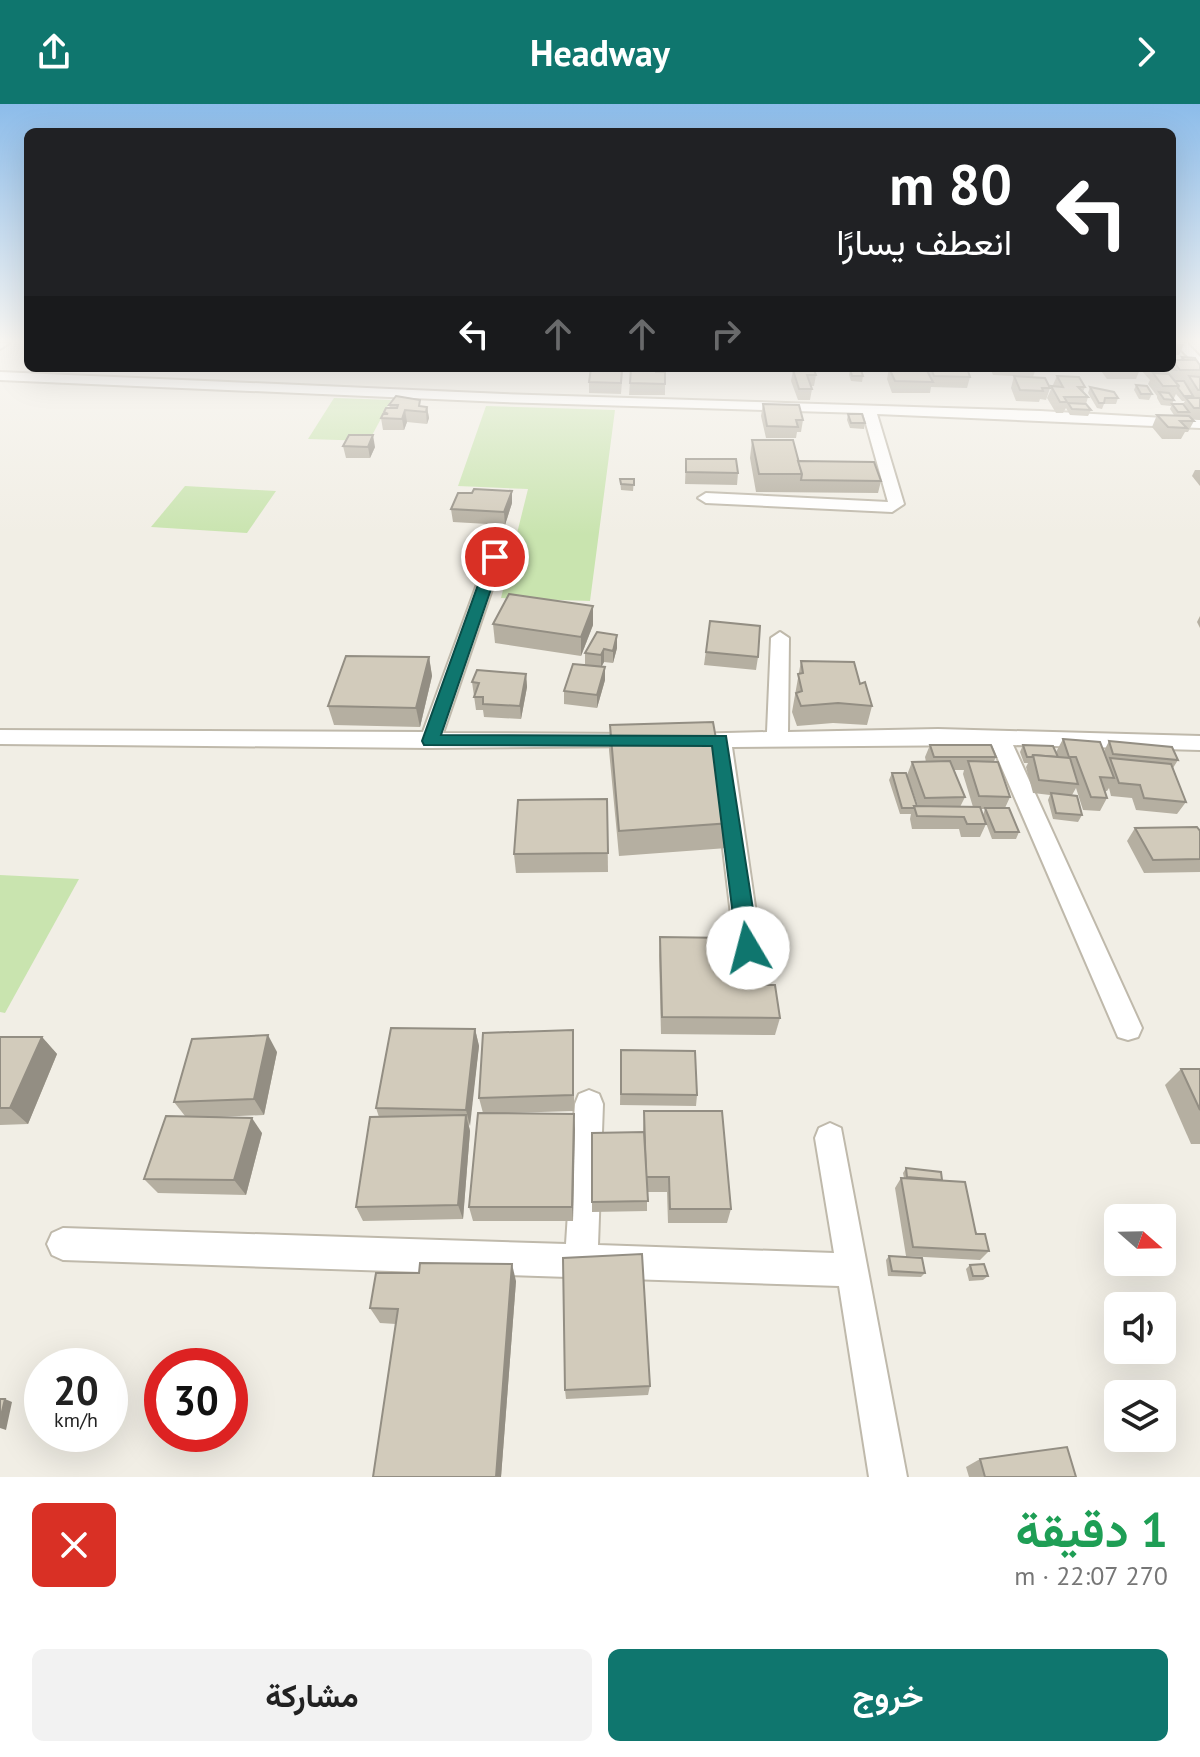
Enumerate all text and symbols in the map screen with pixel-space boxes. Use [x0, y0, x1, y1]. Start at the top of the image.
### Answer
text: Headway [530, 29, 670, 76]
icon: share [32, 30, 76, 74]
icon: forward [1124, 30, 1168, 74]
text: 80 m [889, 148, 1012, 220]
icon: left [1040, 160, 1144, 264]
text: انعطف يسارًا [836, 218, 1012, 265]
icon: left [452, 312, 496, 356]
icon: ahead [536, 312, 580, 356]
icon: ahead [620, 312, 664, 356]
icon: right [704, 312, 748, 356]
pin [461, 523, 529, 591]
icon: arrive [473, 535, 517, 579]
position arrow [706, 906, 790, 990]
north arrow [1104, 1204, 1176, 1276]
map controls [1104, 1204, 1176, 1452]
button: sound [1104, 1292, 1176, 1364]
speed limit sign: 30 [144, 1348, 248, 1452]
text: 20 [53, 1364, 99, 1416]
button: layers [1104, 1380, 1176, 1452]
text: km/h [54, 1407, 98, 1433]
text: 1 دقيقة [1015, 1498, 1168, 1560]
button: close [32, 1503, 116, 1587]
text: 270 m · 22:07 [1014, 1559, 1168, 1592]
button: مشاركة [32, 1649, 592, 1741]
button: خروج [608, 1649, 1168, 1741]

